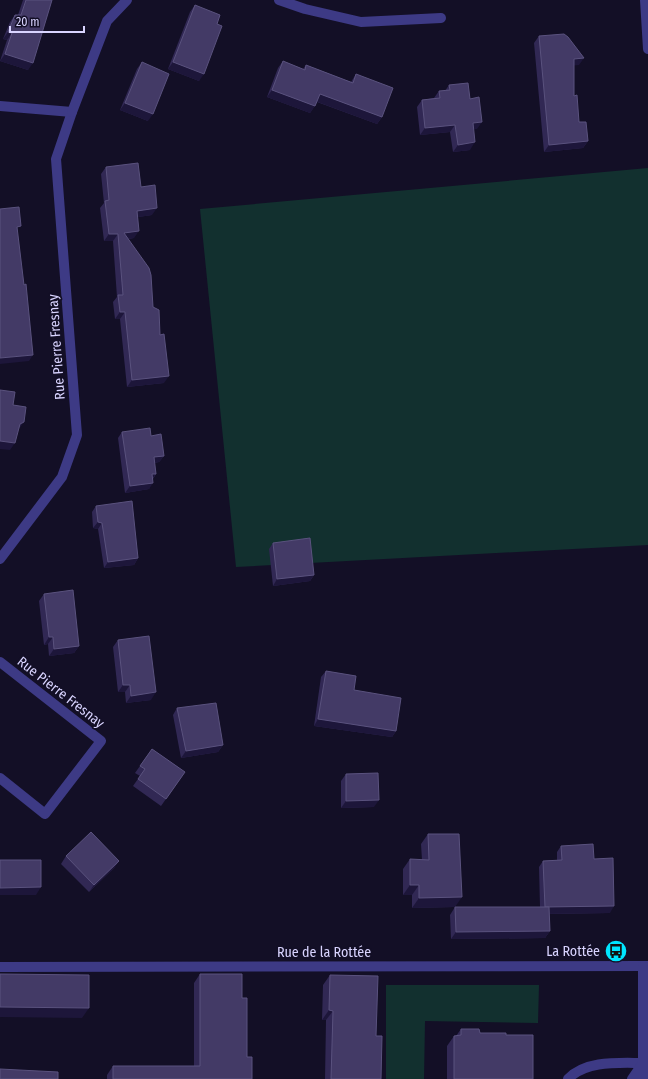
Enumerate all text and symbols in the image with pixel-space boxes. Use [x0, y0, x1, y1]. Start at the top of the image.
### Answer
scale bar [10, 8, 84, 34]
text: 20 m [16, 15, 40, 29]
street label: Rue Pierre Fresnay [44, 293, 69, 400]
street label: Rue Pierre Fresnay [14, 653, 108, 732]
bus stop icon: La Rottée [603, 938, 629, 964]
place label: La Rottée [546, 943, 600, 960]
street label: Rue de la Rottée [277, 944, 371, 961]

